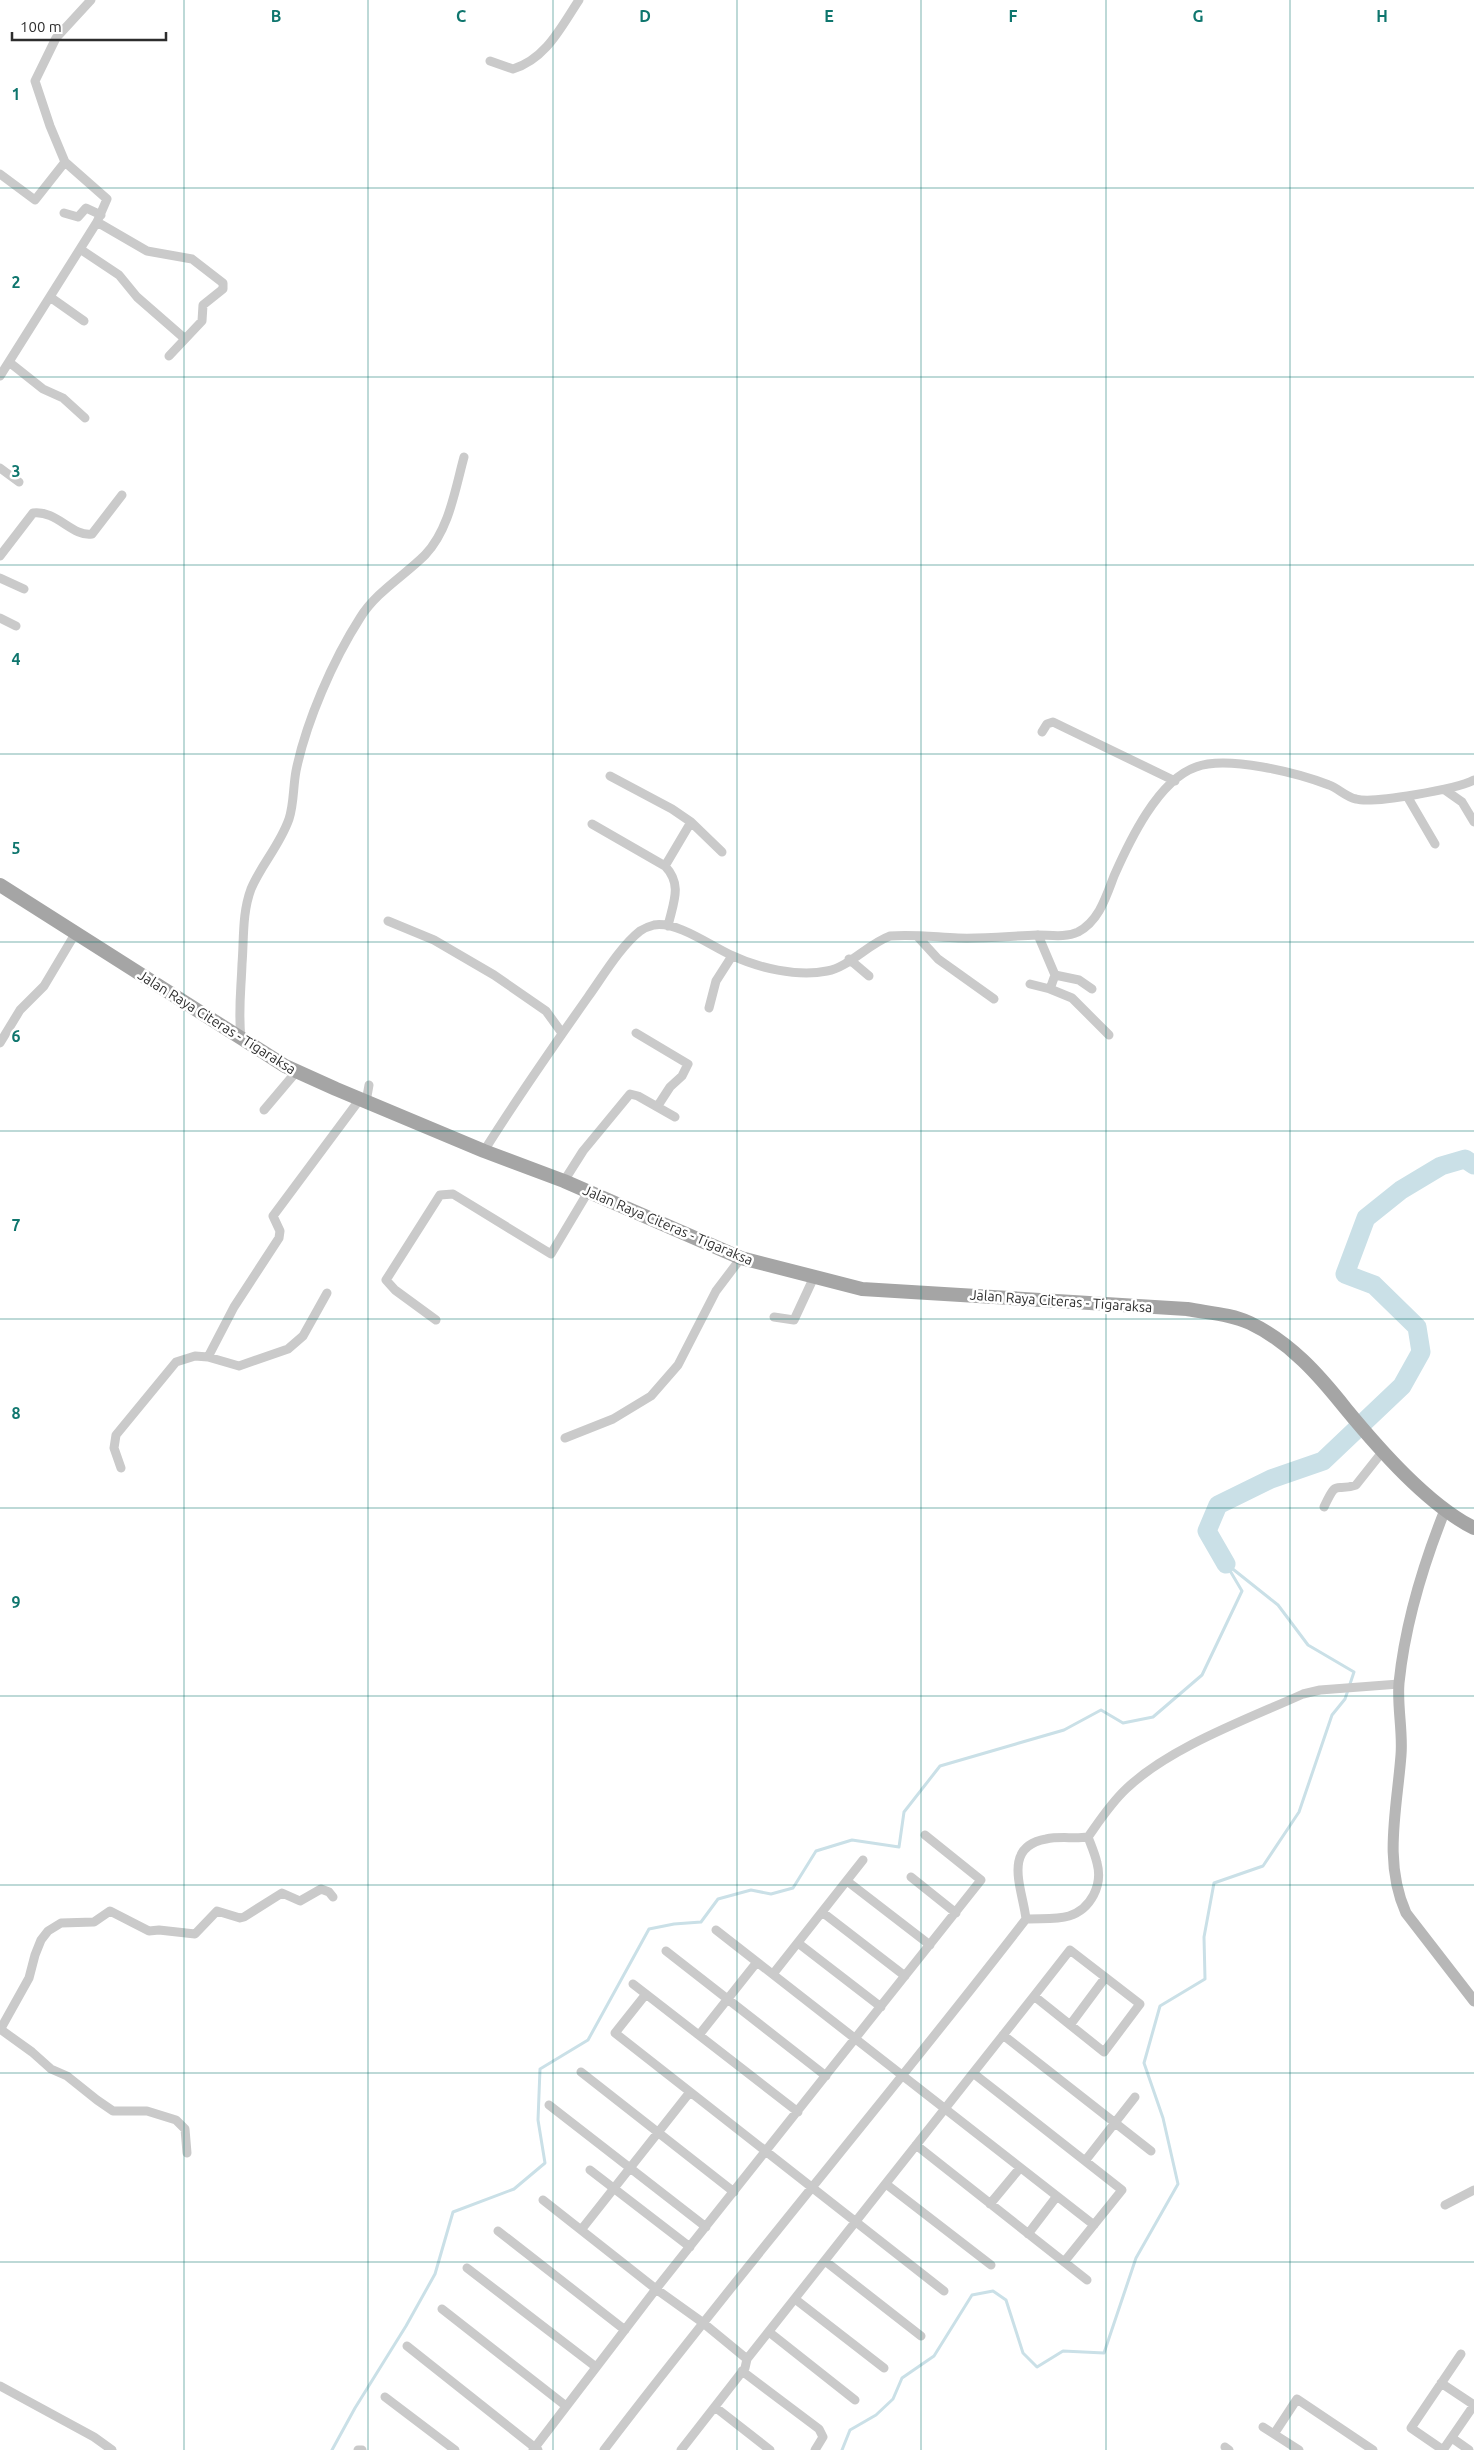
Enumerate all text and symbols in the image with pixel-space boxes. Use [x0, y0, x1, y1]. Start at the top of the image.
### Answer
text: B [271, 7, 281, 25]
text: C [456, 7, 466, 25]
text: D [639, 7, 651, 25]
text: E [824, 7, 834, 25]
text: F [1009, 7, 1018, 25]
text: G [1192, 7, 1204, 25]
text: H [1376, 7, 1388, 25]
scale bar [12, 10, 166, 42]
text: 100 m [20, 18, 62, 35]
text: 1 [11, 85, 21, 103]
text: 2 [11, 273, 21, 291]
text: 3 [11, 462, 21, 480]
text: 4 [11, 650, 21, 668]
text: 5 [11, 839, 21, 857]
street label: Jalan Raya Citeras - Tigaraksa [135, 967, 299, 1077]
text: 6 [11, 1027, 21, 1045]
street label: Jalan Raya Citeras - Tigaraksa [581, 1182, 755, 1268]
text: 7 [11, 1216, 21, 1234]
street label: Jalan Raya Citeras - Tigaraksa [969, 1287, 1153, 1315]
text: 8 [11, 1404, 21, 1422]
text: 9 [11, 1593, 21, 1611]

